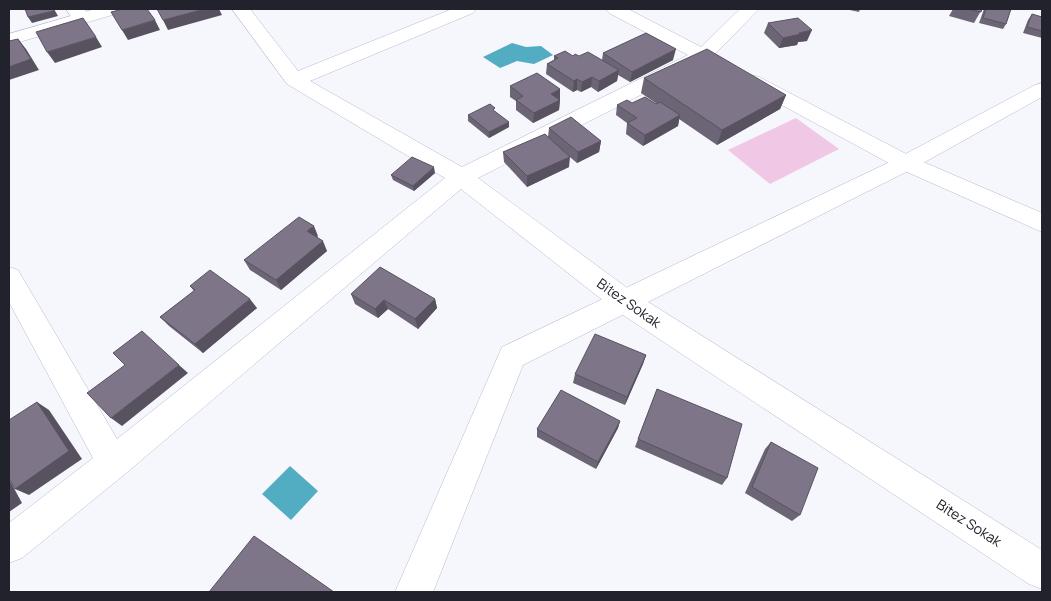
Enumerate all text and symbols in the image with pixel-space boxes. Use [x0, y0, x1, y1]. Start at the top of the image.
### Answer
street label: Bitez Sokak [593, 274, 666, 332]
street label: Bitez Sokak [933, 494, 1006, 551]

